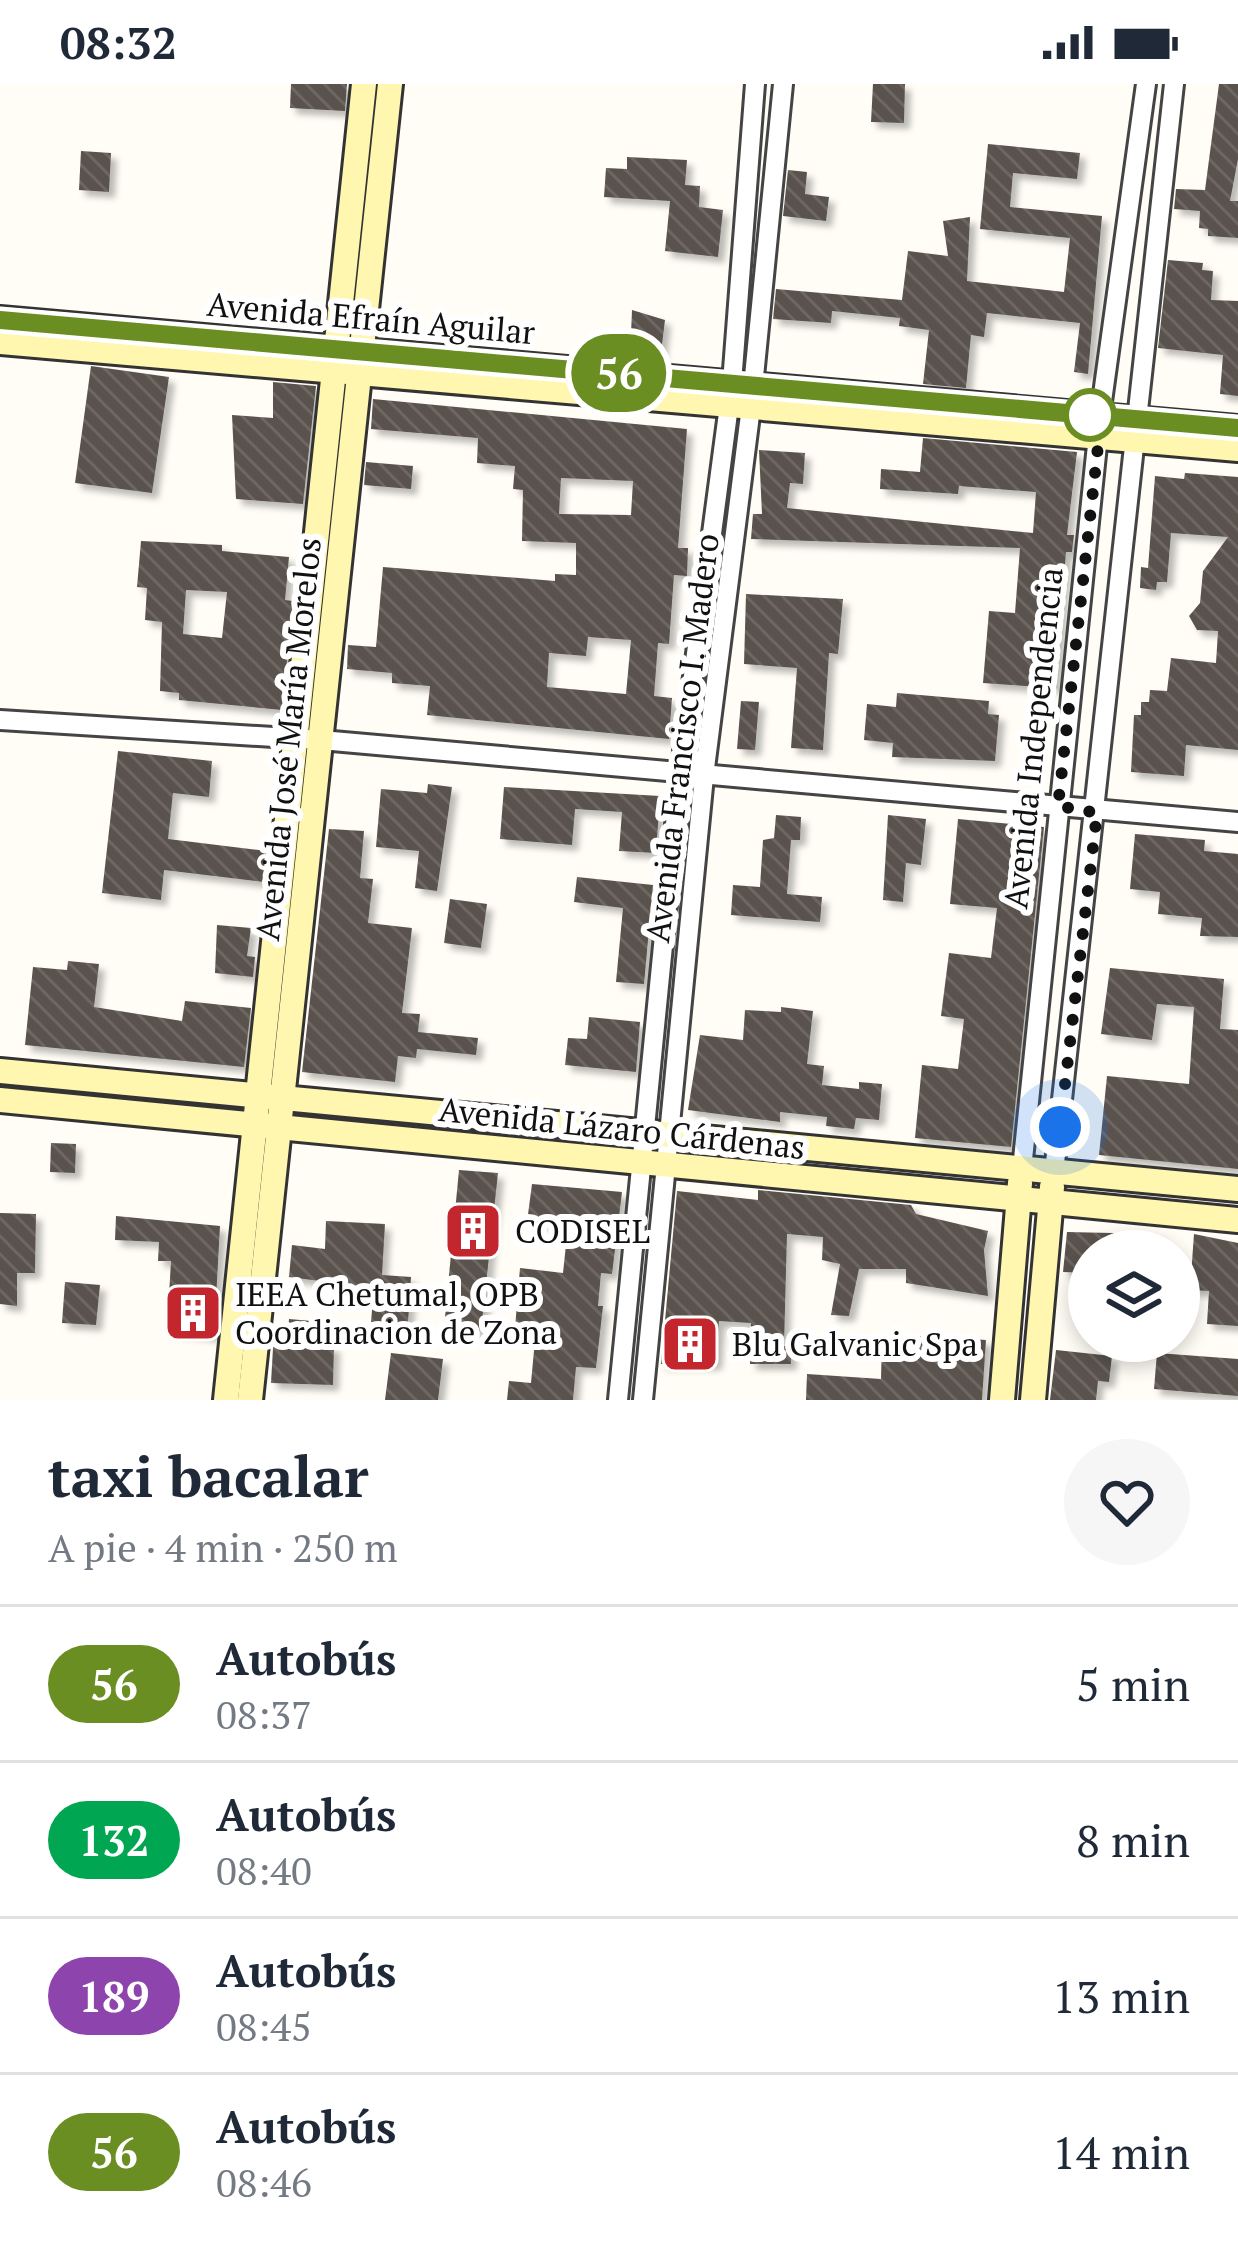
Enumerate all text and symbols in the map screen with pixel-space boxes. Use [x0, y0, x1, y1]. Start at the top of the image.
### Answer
text: 08:32 [60, 12, 177, 72]
street label: Avenida Efraín Aguilar [205, 282, 537, 353]
line badge: 56 [565, 334, 673, 412]
text: 56 [595, 345, 643, 401]
unlabelled marker [1065, 390, 1115, 440]
street label: Avenida Francisco I. Madero [635, 531, 728, 945]
street label: Avenida José María Morelos [245, 535, 330, 943]
street label: Avenida Independencia [993, 565, 1072, 911]
street label: Avenida Lázaro Cárdenas [437, 1087, 807, 1168]
your location [1030, 1097, 1090, 1157]
building icon: CODISEL [442, 1200, 504, 1262]
place label: CODISEL [515, 1209, 650, 1252]
map controls [1068, 1230, 1200, 1362]
button: layers [1068, 1230, 1200, 1362]
place label: IEEA Chetumal, OPB Coordinacion de Zona [235, 1272, 557, 1353]
building icon: IEEA Chetumal, OPB Coordinacion de Zona [162, 1282, 224, 1344]
building icon: Blu Galvanic Spa [659, 1313, 721, 1375]
place label: Blu Galvanic Spa [732, 1322, 978, 1365]
text: taxi bacalar [48, 1438, 369, 1513]
button: heart [1064, 1439, 1190, 1565]
text: A pie · 4 min · 250 m [48, 1521, 398, 1573]
text: Autobús [216, 1628, 396, 1688]
text: 5 min [1076, 1654, 1190, 1714]
text: 56 [90, 1656, 138, 1712]
text: 08:37 [216, 1688, 312, 1740]
text: Autobús [216, 1784, 396, 1844]
text: 8 min [1076, 1810, 1190, 1870]
text: 132 [78, 1812, 150, 1868]
text: 08:40 [216, 1844, 312, 1896]
text: Autobús [216, 1940, 396, 2000]
text: 13 min [1052, 1966, 1190, 2026]
text: 189 [78, 1968, 150, 2024]
text: 08:45 [216, 2000, 312, 2052]
text: Autobús [216, 2096, 396, 2156]
text: 14 min [1052, 2122, 1190, 2182]
text: 56 [90, 2124, 138, 2180]
text: 08:46 [216, 2156, 312, 2208]

